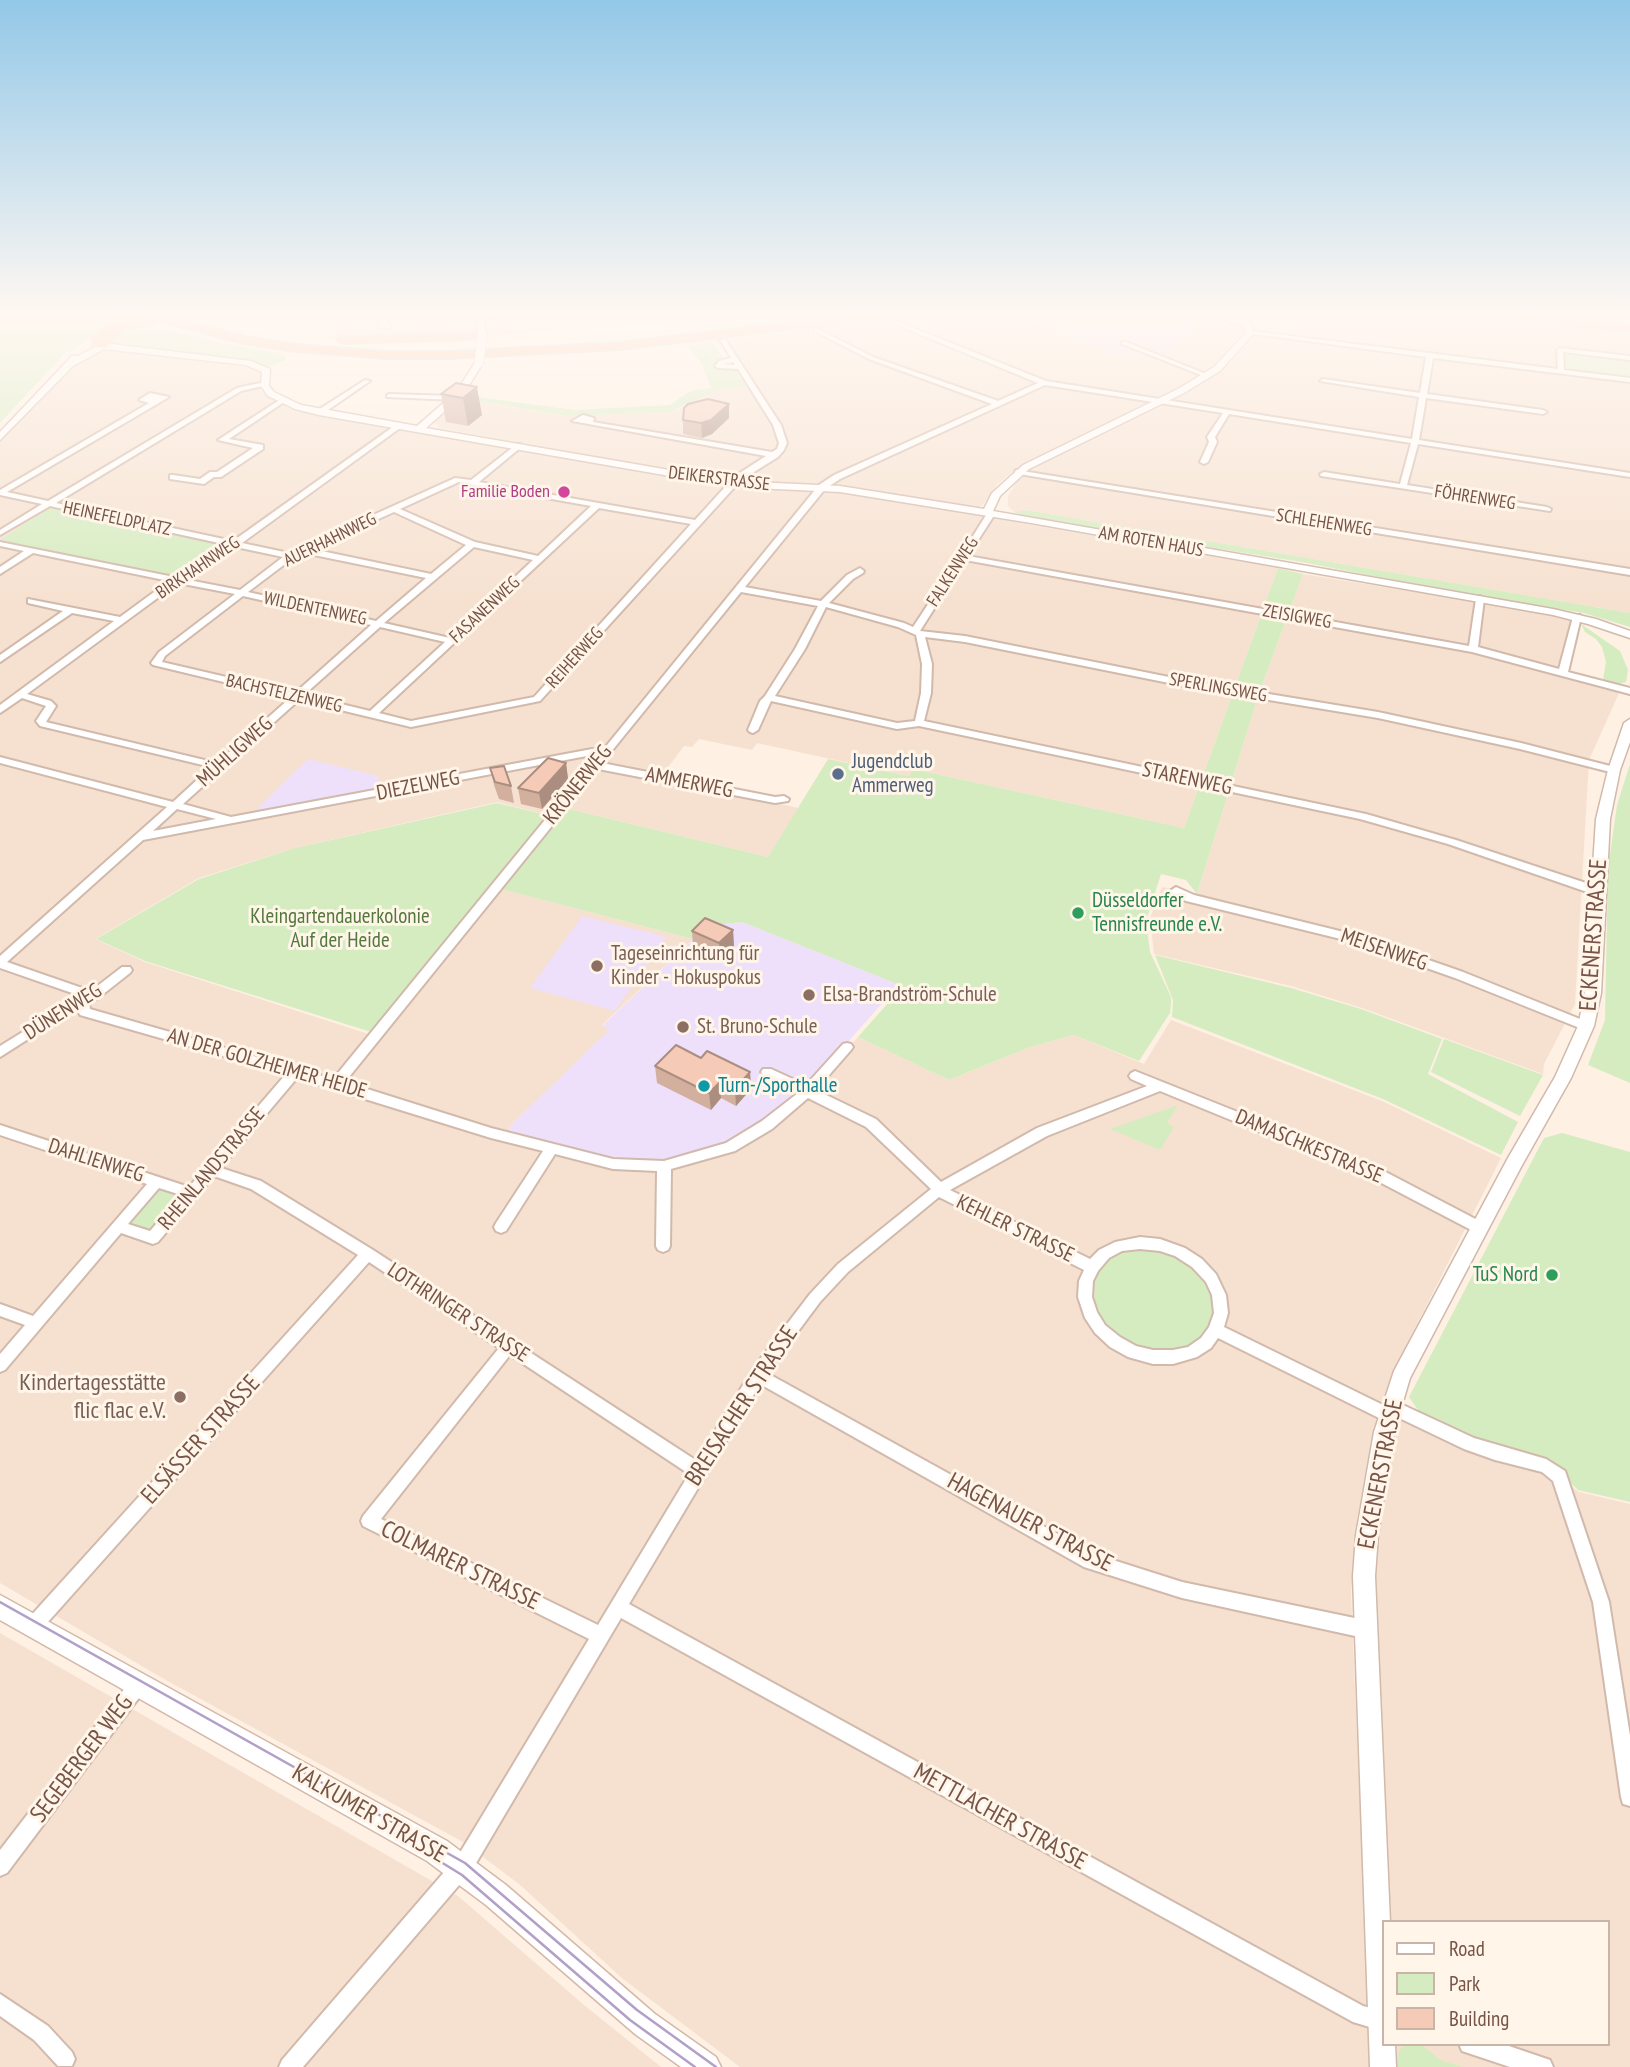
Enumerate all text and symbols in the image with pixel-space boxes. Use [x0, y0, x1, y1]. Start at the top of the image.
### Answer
street label: DEIKERSTRASSE [667, 462, 771, 496]
place label: Familie Boden [461, 481, 550, 503]
street label: FÖHRENWEG [1433, 481, 1517, 515]
marker: Familie Boden [556, 484, 572, 500]
street label: HEINEFELDPLATZ [61, 497, 173, 541]
street label: SCHLEHENWEG [1275, 505, 1373, 541]
street label: AUERHAHNWEG [280, 508, 380, 572]
street label: AM ROTEN HAUS [1097, 522, 1205, 562]
street label: BIRKHAHNWEG [152, 532, 244, 604]
street label: FALKENWEG [923, 533, 983, 611]
street label: FASANENWEG [445, 572, 525, 648]
street label: WILDENTENWEG [262, 588, 368, 630]
street label: ZEISIGWEG [1261, 600, 1333, 634]
street label: REIHERWEG [542, 623, 608, 693]
street label: SPERLINGSWEG [1167, 669, 1269, 707]
street label: BACHSTELZENWEG [224, 670, 344, 718]
street label: MÜHLIGWEG [192, 712, 278, 792]
street label: KRÖNERWEG [538, 740, 618, 830]
place label: Jugendclub Ammerweg [852, 749, 933, 799]
street label: STARENWEG [1140, 757, 1234, 801]
street label: AMMERWEG [643, 762, 735, 804]
street label: DIEZELWEG [374, 766, 462, 806]
marker: Jugendclub Ammerweg [830, 766, 846, 782]
street label: ECKENERSTRASSE [1574, 858, 1614, 1012]
place label: Düsseldorfer Tennisfreunde e.V. [1092, 888, 1222, 938]
park label: Kleingartendauerkolonie Auf der Heide [250, 904, 430, 954]
marker: Düsseldorfer Tennisfreunde e.V. [1070, 905, 1086, 921]
street label: MEISENWEG [1337, 923, 1431, 977]
place label: Tageseinrichtung für Kinder - Hokuspokus [611, 941, 761, 991]
marker: Tageseinrichtung für Kinder - Hokuspokus [589, 958, 605, 974]
street label: DÜNENWEG [19, 978, 107, 1046]
place label: Elsa-Brandström-Schule [823, 982, 997, 1008]
marker: Elsa-Brandström-Schule [801, 987, 817, 1003]
place label: St. Bruno-Schule [697, 1014, 817, 1040]
marker: St. Bruno-Schule [675, 1019, 691, 1035]
street label: AN DER GOLZHEIMER HEIDE [164, 1023, 370, 1105]
place label: Turn-/Sporthalle [718, 1073, 837, 1099]
marker: Turn-/Sporthalle [696, 1078, 712, 1094]
street label: RHEINLANDSTRASSE [153, 1102, 271, 1236]
street label: DAMASCHKESTRASSE [1231, 1105, 1387, 1189]
street label: DAHLIENWEG [45, 1134, 147, 1188]
street label: KEHLER STRASSE [952, 1190, 1078, 1268]
street label: LOTHRINGER STRASSE [382, 1258, 534, 1368]
place label: TuS Nord [1473, 1262, 1538, 1288]
marker: TuS Nord [1544, 1267, 1560, 1283]
street label: BREISACHER STRASSE [680, 1321, 804, 1491]
place label: Kindertagesstätte flic flac e.V. [19, 1369, 166, 1425]
street label: ELSÄSSER STRASSE [136, 1370, 266, 1510]
marker: Kindertagesstätte flic flac e.V. [172, 1389, 188, 1405]
street label: ECKENERSTRASSE [1352, 1396, 1410, 1552]
street label: HAGENAUER STRASSE [942, 1467, 1118, 1579]
street label: COLMARER STRASSE [376, 1515, 544, 1617]
street label: SEGEBERGER WEG [25, 1690, 139, 1828]
street label: KALKUMER STRASSE [287, 1758, 451, 1870]
street label: METTLACHER STRASSE [908, 1758, 1092, 1876]
legend [1382, 1920, 1609, 2046]
text: Road [1449, 1935, 1485, 1962]
text: Park [1449, 1970, 1480, 1997]
text: Building [1449, 2005, 1509, 2032]

